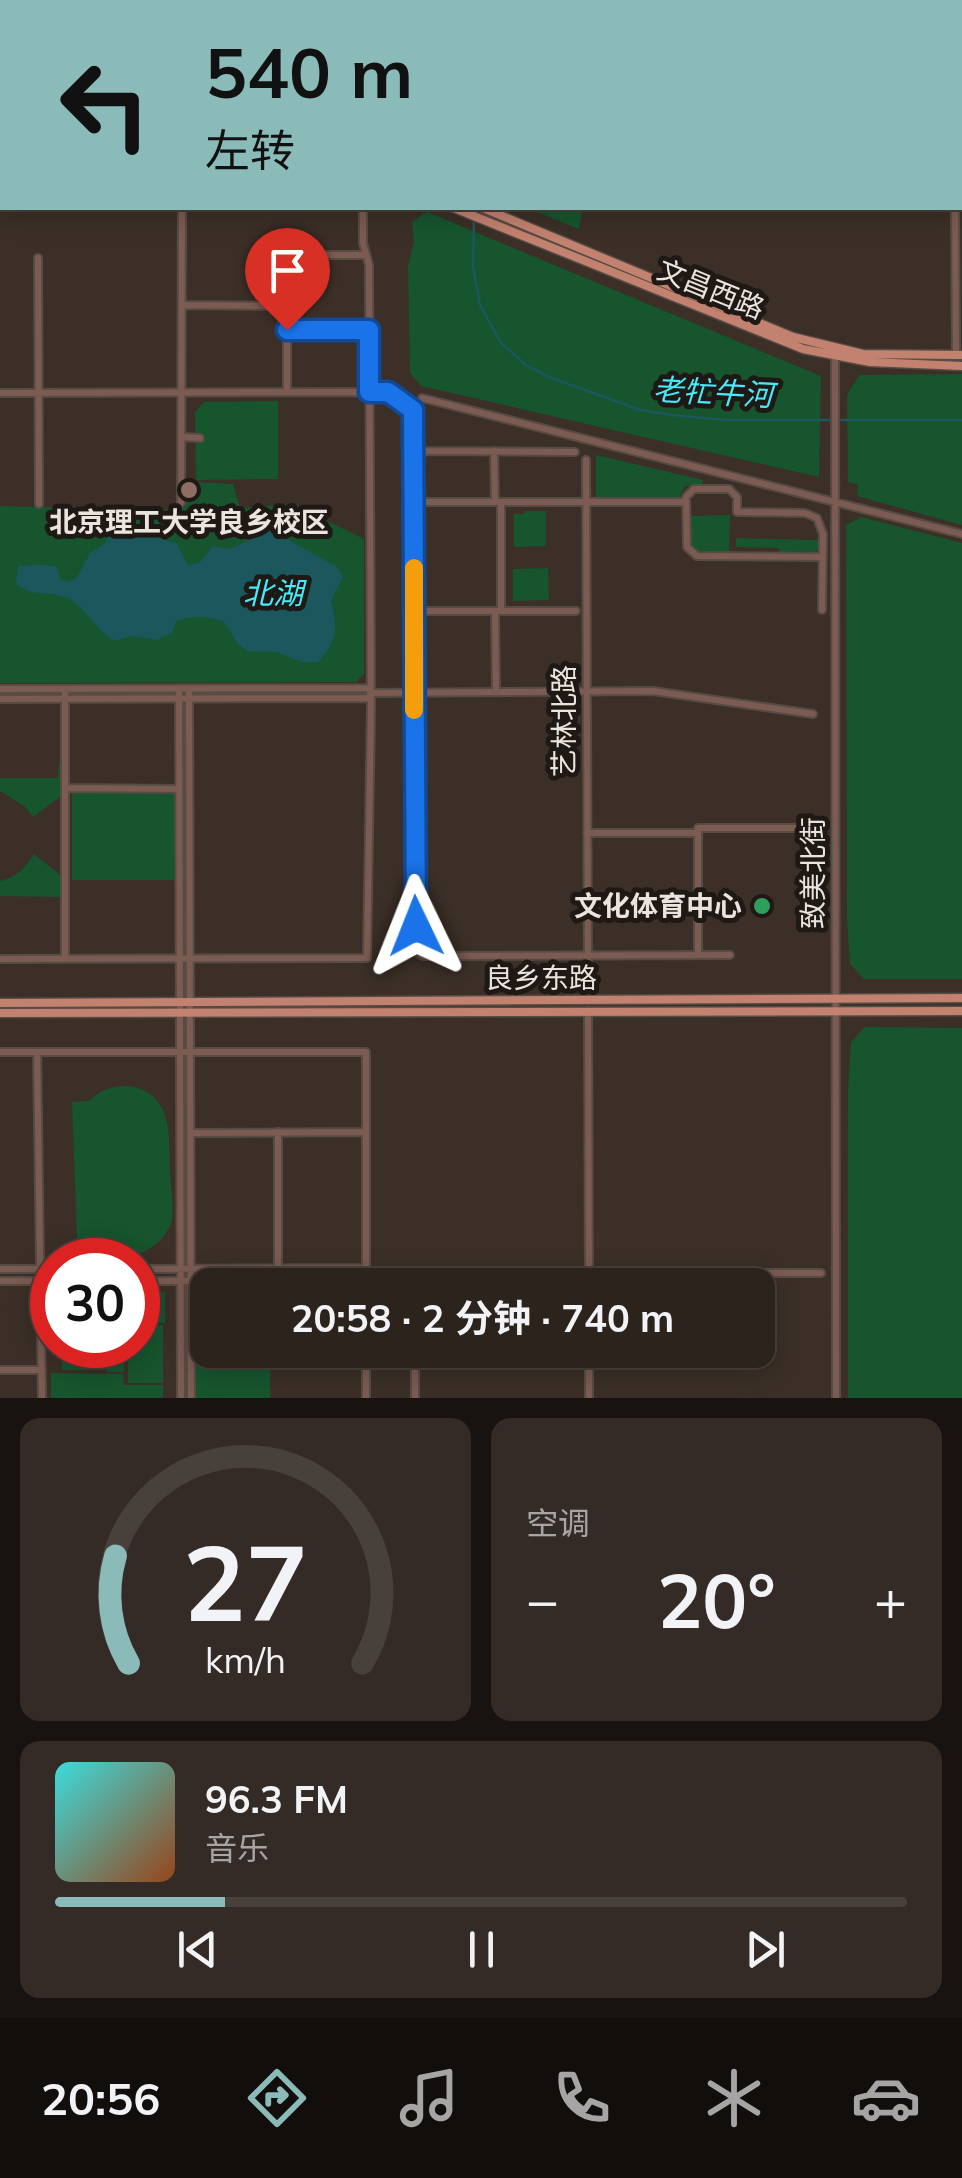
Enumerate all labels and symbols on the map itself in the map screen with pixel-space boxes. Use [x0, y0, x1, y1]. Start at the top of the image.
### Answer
pin [245, 228, 330, 331]
street label: 文昌西路 [653, 251, 770, 326]
water label: 老牤牛河 [652, 370, 779, 414]
marker: 北京理工大学良乡校区 [178, 479, 200, 501]
place label: 北京理工大学良乡校区 [49, 504, 329, 539]
water label: 北湖 [243, 574, 307, 612]
street label: 艺林北路 [546, 665, 581, 777]
street label: 致美北街 [795, 817, 830, 929]
position arrow [364, 874, 468, 978]
place label: 文化体育中心 [574, 888, 742, 923]
marker: 文化体育中心 [751, 895, 773, 917]
street label: 良乡东路 [485, 960, 597, 995]
speed limit sign: 30 [30, 1238, 160, 1368]

